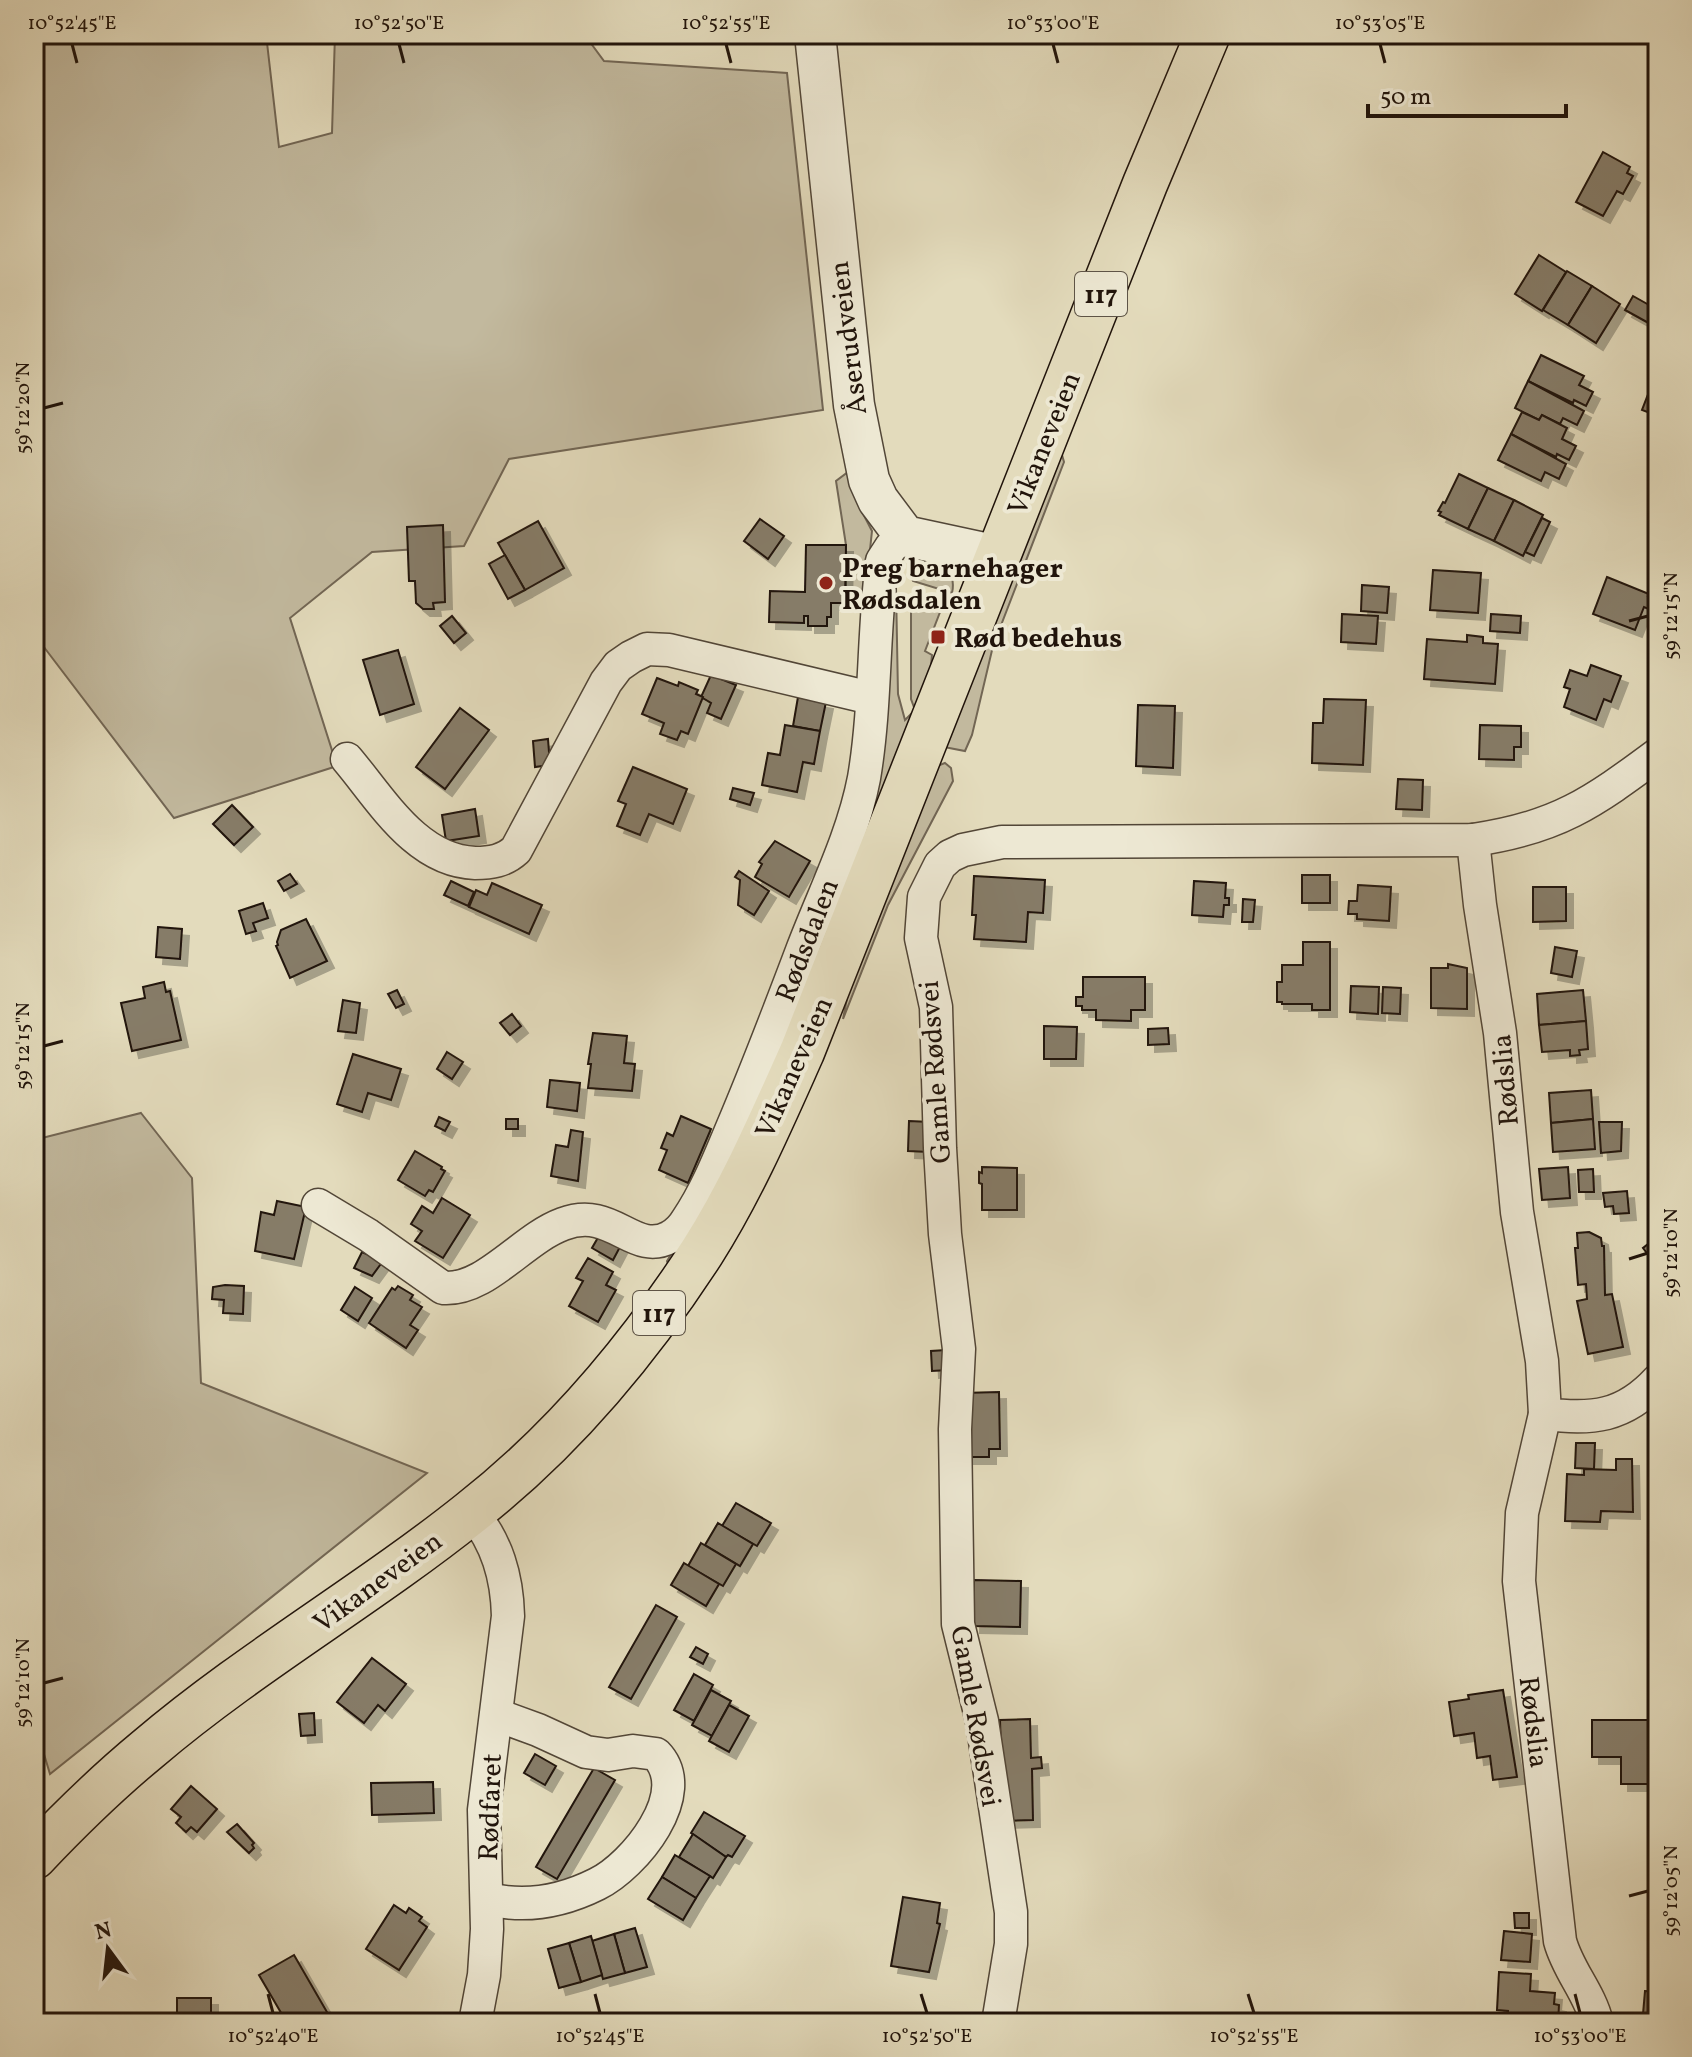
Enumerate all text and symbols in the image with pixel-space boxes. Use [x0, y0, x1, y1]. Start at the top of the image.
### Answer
text: 10°52'45"E [27, 10, 117, 38]
text: 10°52'50"E [354, 10, 444, 38]
text: 10°52'55"E [682, 10, 770, 38]
text: 10°53'00"E [1006, 10, 1100, 38]
text: 10°53'05"E [1335, 10, 1425, 38]
scale bar [1368, 68, 1566, 118]
text: 50 m [1380, 81, 1432, 115]
street label: Åserudveien [821, 259, 878, 417]
road number: 117 [1075, 272, 1127, 316]
text: 59°12'20"N [10, 362, 38, 454]
street label: Vikaneveien [999, 366, 1092, 521]
place label: Preg barnehager Rødsdalen [842, 550, 1063, 621]
text: 59°12'15"N [1658, 572, 1686, 660]
marker: Preg barnehager Rødsdalen [817, 574, 835, 592]
place label: Rød bedehus [954, 620, 1122, 659]
marker: Rød bedehus [929, 628, 947, 646]
street label: Rødsdalen [767, 874, 850, 1008]
street label: Gamle Rødsvei [911, 979, 962, 1165]
street label: Vikaneveien [747, 991, 844, 1145]
text: 59°12'15"N [10, 1002, 38, 1090]
street label: Rødslia [1483, 1032, 1530, 1127]
text: 59°12'10"N [1658, 1208, 1686, 1298]
road number: 117 [633, 1291, 685, 1335]
street label: Vikaneveien [306, 1523, 451, 1643]
street label: Gamle Rødsvei [939, 1623, 1010, 1810]
text: 59°12'10"N [10, 1638, 38, 1728]
street label: Rødslia [1508, 1674, 1557, 1770]
street label: Rødfaret [470, 1753, 513, 1862]
text: 59°12'05"N [1658, 1845, 1686, 1937]
north arrow [68, 1909, 148, 1989]
text: N [92, 1915, 115, 1949]
text: 10°52'40"E [227, 2023, 319, 2051]
text: 10°52'45"E [555, 2023, 645, 2051]
text: 10°52'50"E [882, 2023, 972, 2051]
text: 10°52'55"E [1210, 2023, 1298, 2051]
text: 10°53'00"E [1533, 2023, 1627, 2051]

